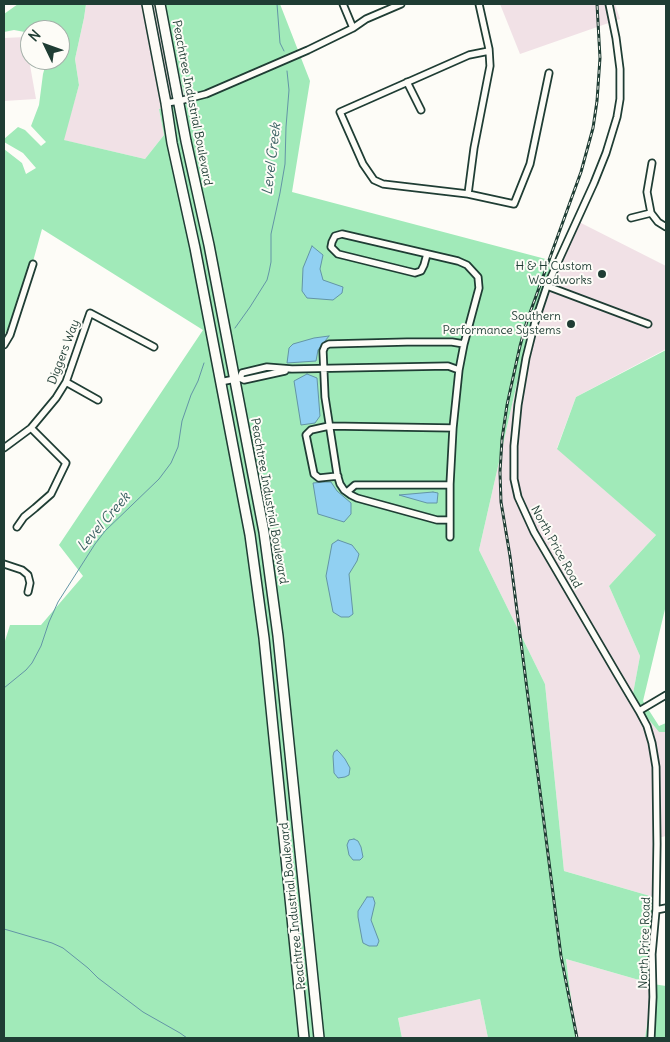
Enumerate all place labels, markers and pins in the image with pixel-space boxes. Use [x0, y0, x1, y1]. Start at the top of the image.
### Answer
place label: H & H Custom Woodworks [516, 260, 592, 288]
marker: H & H Custom Woodworks [596, 268, 608, 280]
place label: Southern Performance Systems [443, 310, 561, 338]
marker: Southern Performance Systems [565, 318, 577, 330]

